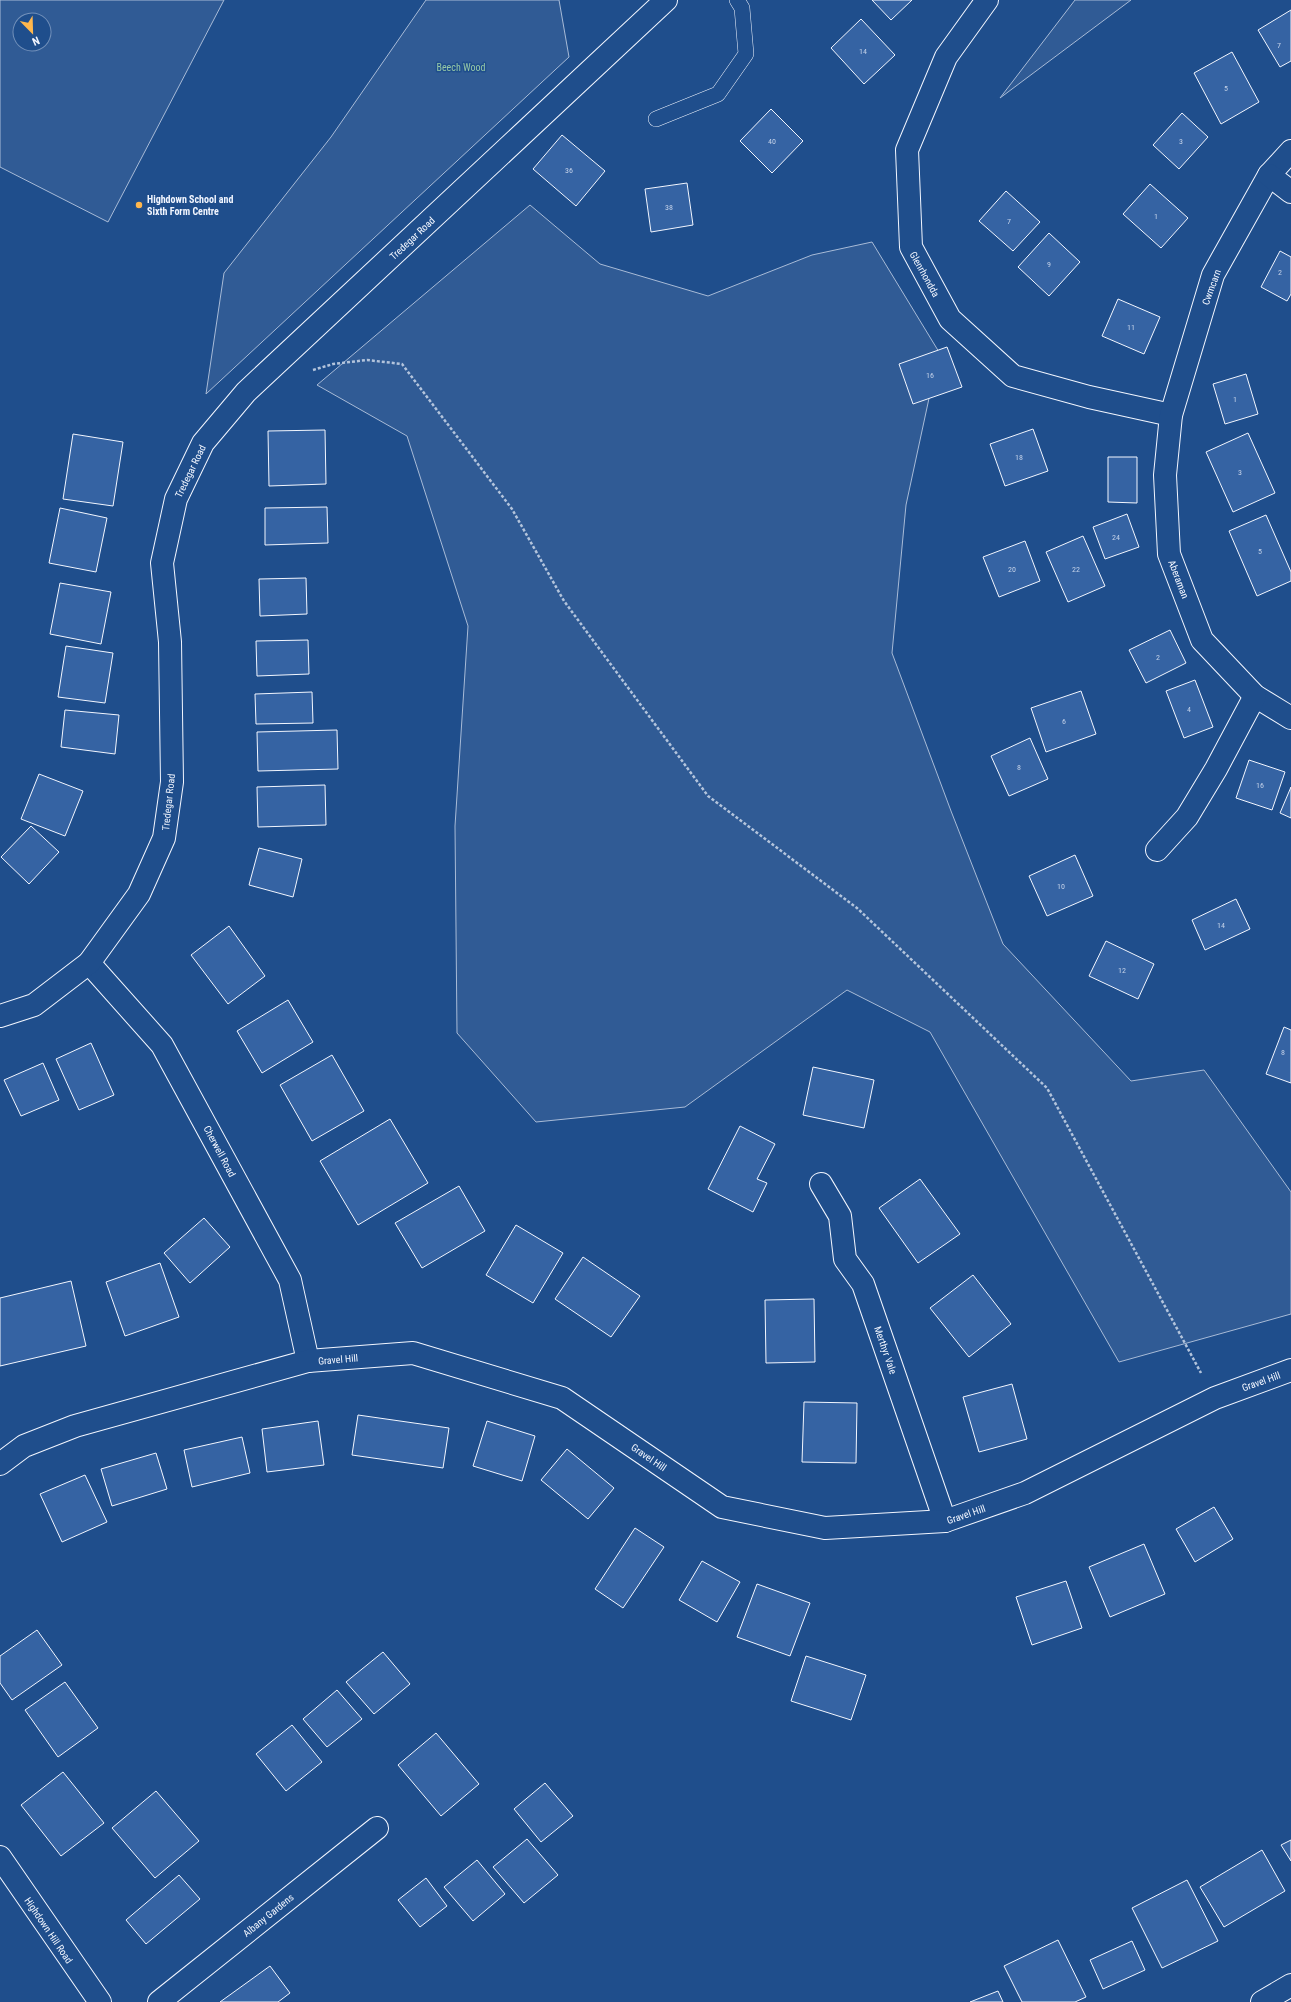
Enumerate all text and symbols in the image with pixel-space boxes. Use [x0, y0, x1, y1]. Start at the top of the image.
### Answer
north arrow [12, 12, 52, 52]
text: N [30, 33, 41, 48]
house number: 7 [1277, 41, 1281, 50]
house number: 14 [859, 47, 867, 56]
park label: Beech Wood [436, 62, 486, 73]
house number: 5 [1224, 84, 1228, 93]
house number: 40 [768, 137, 776, 146]
house number: 3 [1179, 137, 1183, 146]
house number: 36 [565, 166, 573, 175]
place label: Highdown School and Sixth Form Centre [147, 194, 233, 217]
marker: Highdown School and Sixth Form Centre [134, 200, 144, 210]
house number: 38 [665, 203, 673, 212]
house number: 1 [1154, 212, 1158, 221]
street label: Tredegar Road [388, 215, 437, 262]
house number: 7 [1007, 217, 1011, 226]
street label: Glenrhondda [908, 250, 942, 299]
house number: 9 [1047, 260, 1051, 269]
street label: Cwmcarn [1200, 268, 1223, 306]
house number: 2 [1278, 268, 1282, 277]
house number: 11 [1127, 323, 1135, 332]
house number: 16 [926, 371, 934, 380]
house number: 1 [1233, 395, 1237, 404]
street label: Tredegar Road [173, 443, 208, 499]
house number: 18 [1015, 453, 1023, 462]
house number: 3 [1238, 468, 1242, 477]
house number: 24 [1112, 533, 1120, 542]
house number: 5 [1258, 547, 1262, 556]
street label: Aberaman [1166, 558, 1191, 600]
house number: 20 [1008, 565, 1016, 574]
house number: 22 [1072, 565, 1080, 574]
house number: 2 [1156, 653, 1160, 662]
house number: 4 [1187, 705, 1191, 714]
house number: 6 [1062, 717, 1066, 726]
house number: 8 [1017, 763, 1021, 772]
street label: Tredegar Road [160, 773, 177, 831]
house number: 16 [1256, 781, 1264, 790]
house number: 10 [1057, 882, 1065, 891]
house number: 14 [1217, 921, 1225, 930]
house number: 12 [1118, 966, 1126, 975]
house number: 8 [1281, 1048, 1285, 1057]
street label: Cherwell Road [201, 1124, 238, 1179]
street label: Merthyr Vale [872, 1325, 899, 1376]
street label: Gravel Hill [318, 1352, 358, 1367]
street label: Gravel Hill [1240, 1369, 1282, 1393]
street label: Gravel Hill [629, 1442, 668, 1473]
street label: Gravel Hill [945, 1503, 987, 1526]
street label: Albany Gardens [241, 1891, 296, 1939]
street label: Highdown Hill Road [22, 1895, 75, 1965]

